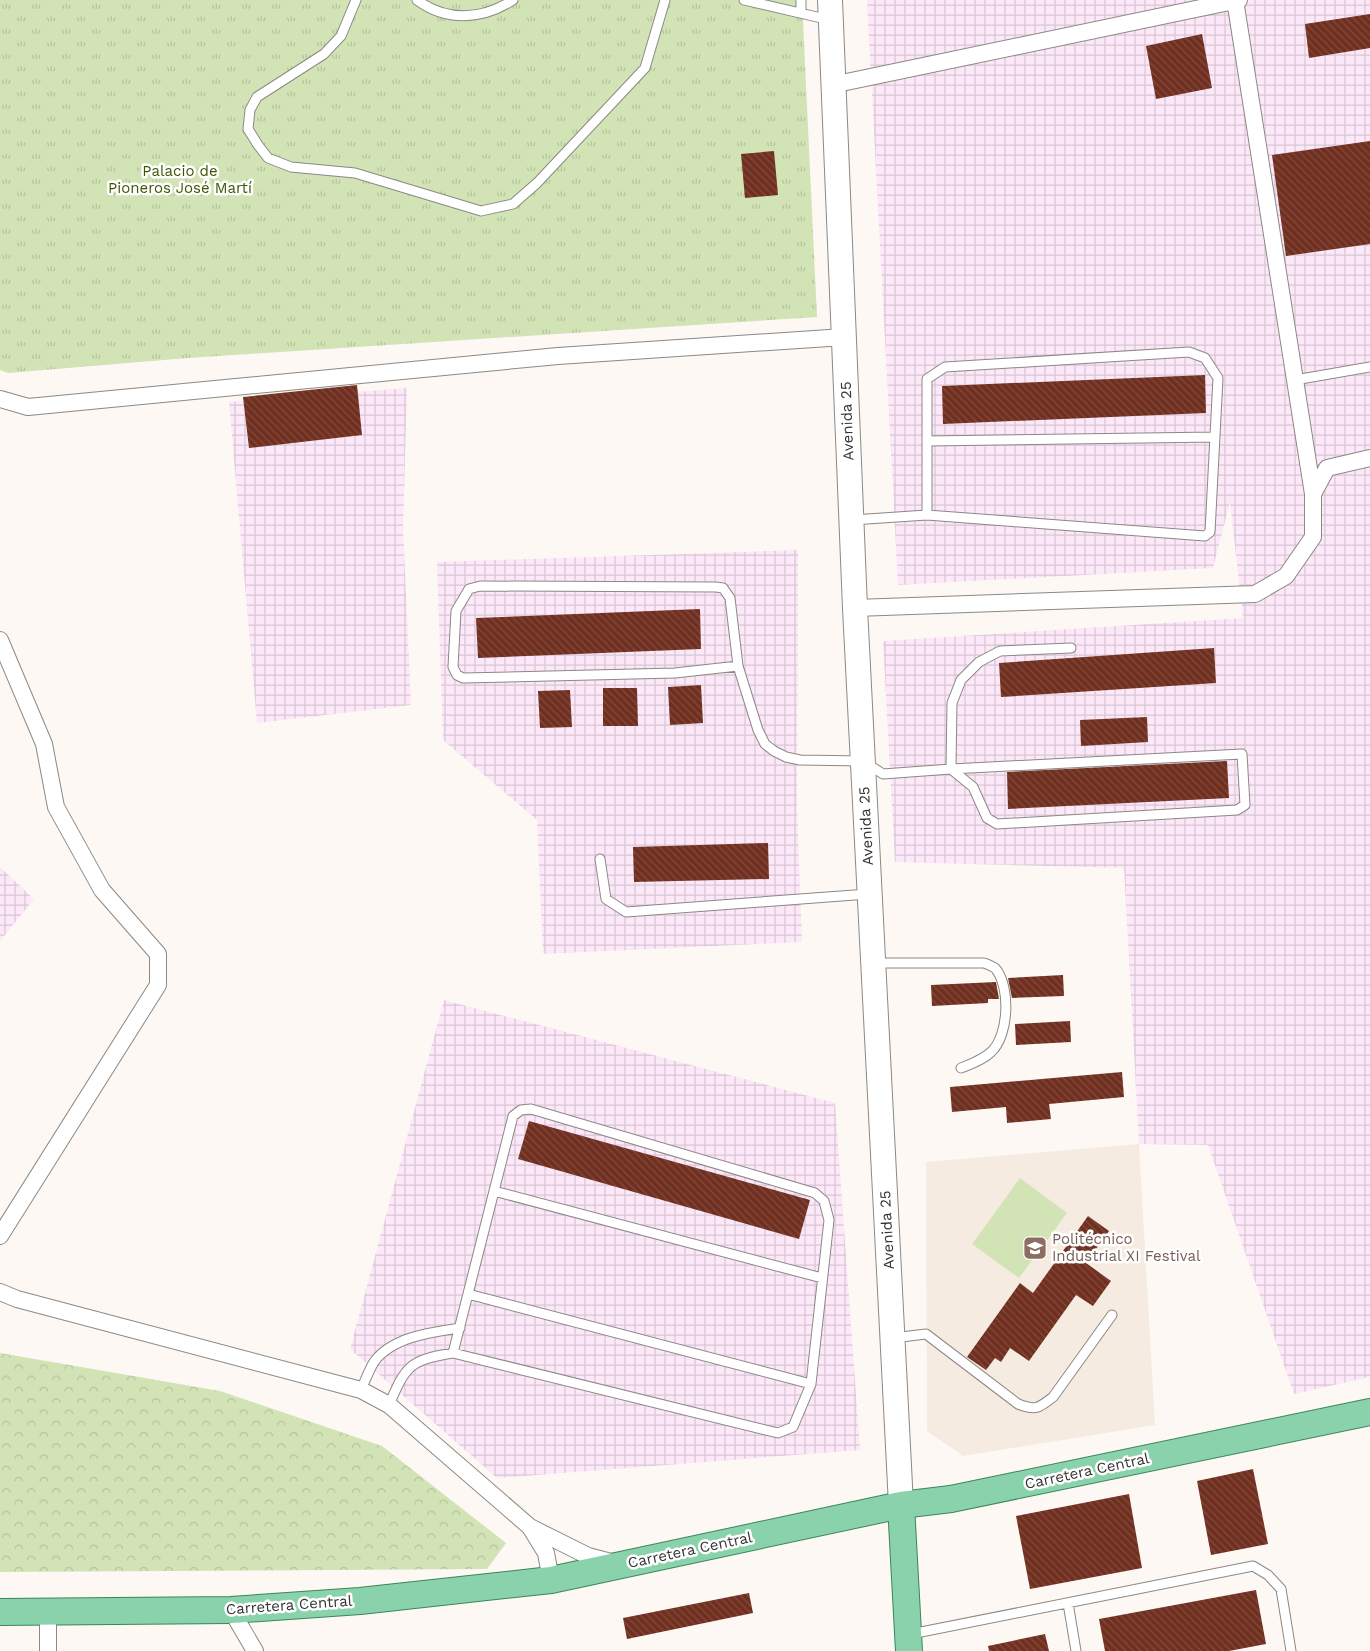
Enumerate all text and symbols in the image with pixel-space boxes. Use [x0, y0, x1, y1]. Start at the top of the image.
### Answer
park label: Palacio de Pioneros José Martí [108, 162, 252, 197]
street label: Avenida 25 [837, 381, 857, 461]
street label: Avenida 25 [855, 786, 877, 866]
street label: Avenida 25 [876, 1190, 898, 1270]
place label: Politécnico Industrial XI Festival [1052, 1230, 1201, 1265]
school or university icon: Politécnico Industrial XI Festival [1022, 1235, 1048, 1261]
street label: Carretera Central [1023, 1449, 1151, 1493]
street label: Carretera Central [626, 1528, 754, 1572]
street label: Carretera Central [225, 1592, 353, 1618]

